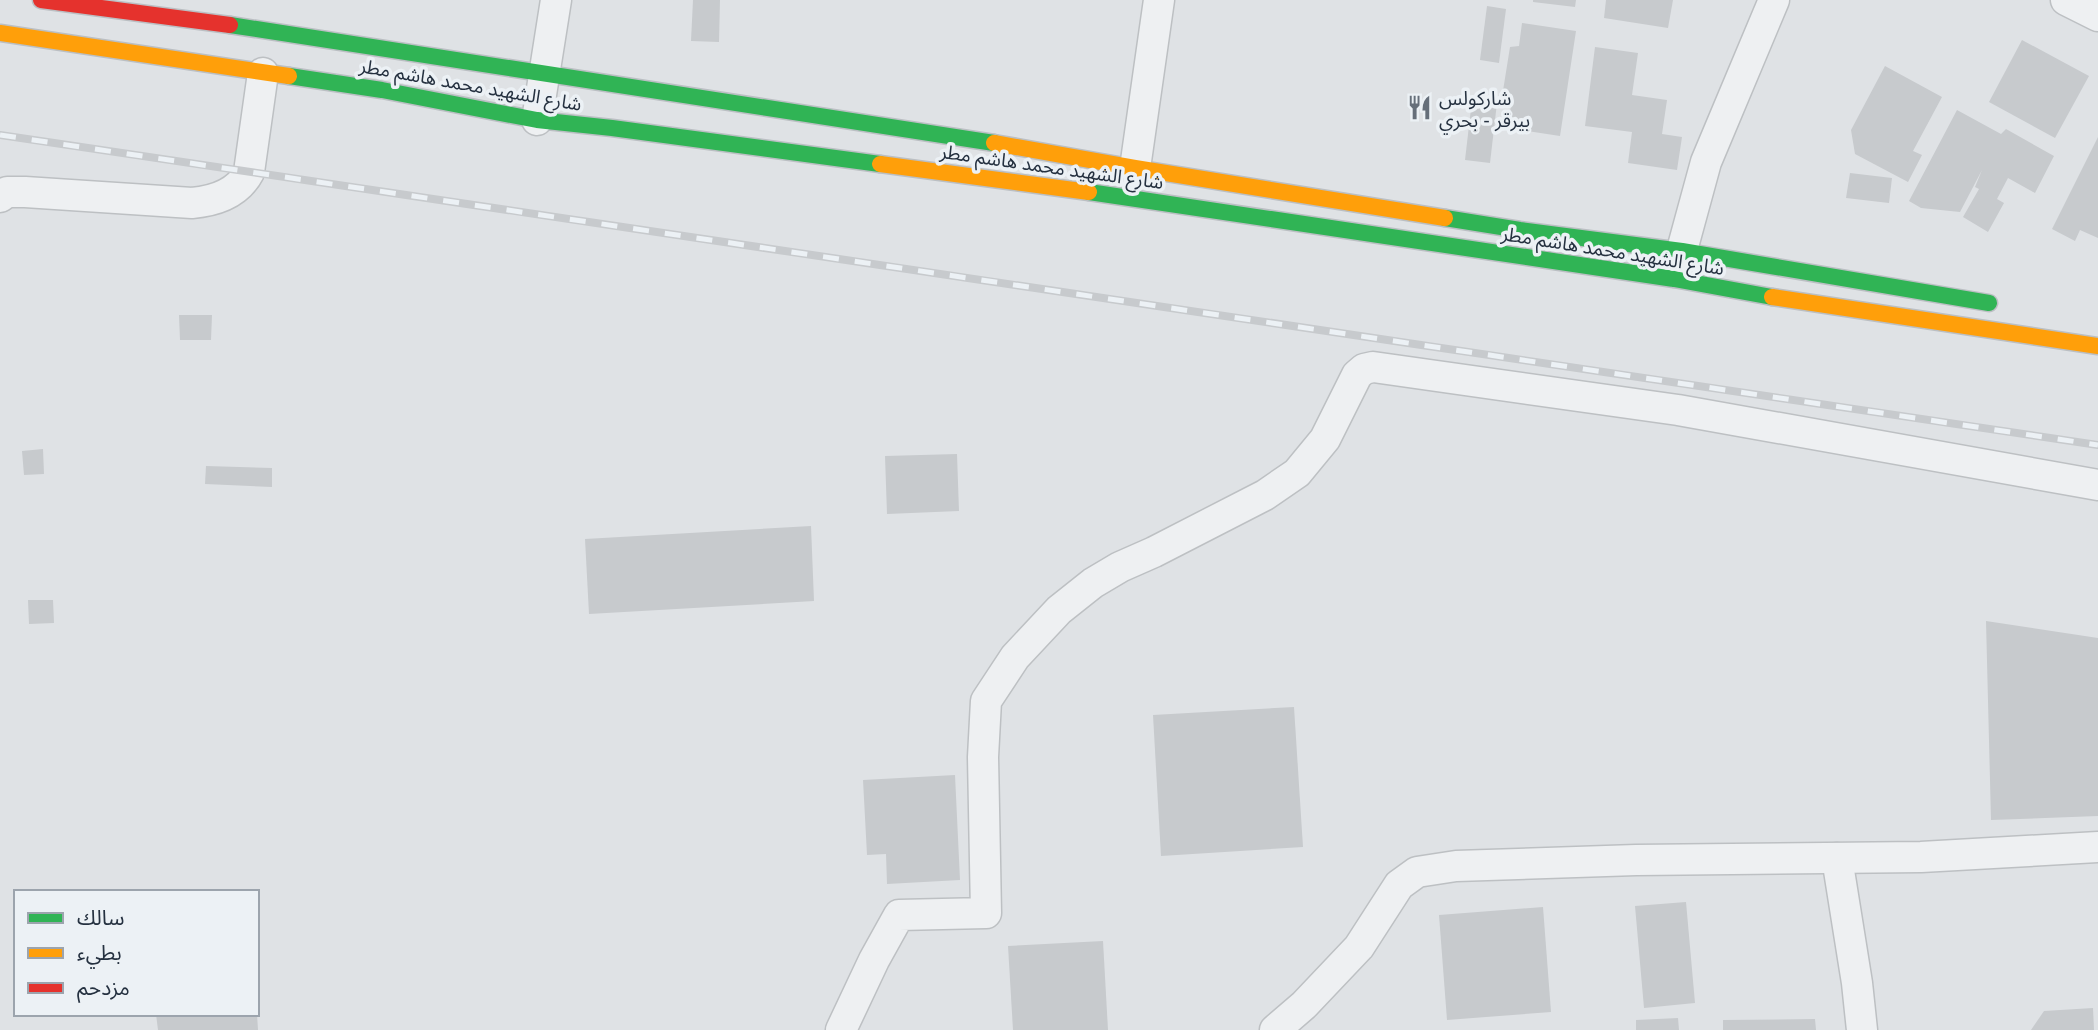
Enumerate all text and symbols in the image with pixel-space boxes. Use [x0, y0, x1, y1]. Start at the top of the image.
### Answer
street label: شارع الشهيد محمد هاشم مطر [356, 53, 584, 119]
place label: شاركولس بيرقر - بحري [1439, 86, 1530, 135]
restaurant icon: شاركولس بيرقر - بحري [1405, 94, 1433, 122]
street label: شارع الشهيد محمد هاشم مطر [937, 139, 1165, 197]
street label: شارع الشهيد محمد هاشم مطر [1498, 221, 1726, 283]
legend [14, 890, 259, 1016]
text: سالك [77, 904, 124, 929]
text: بطيء [77, 939, 122, 969]
text: مزدحم [77, 974, 130, 1003]

